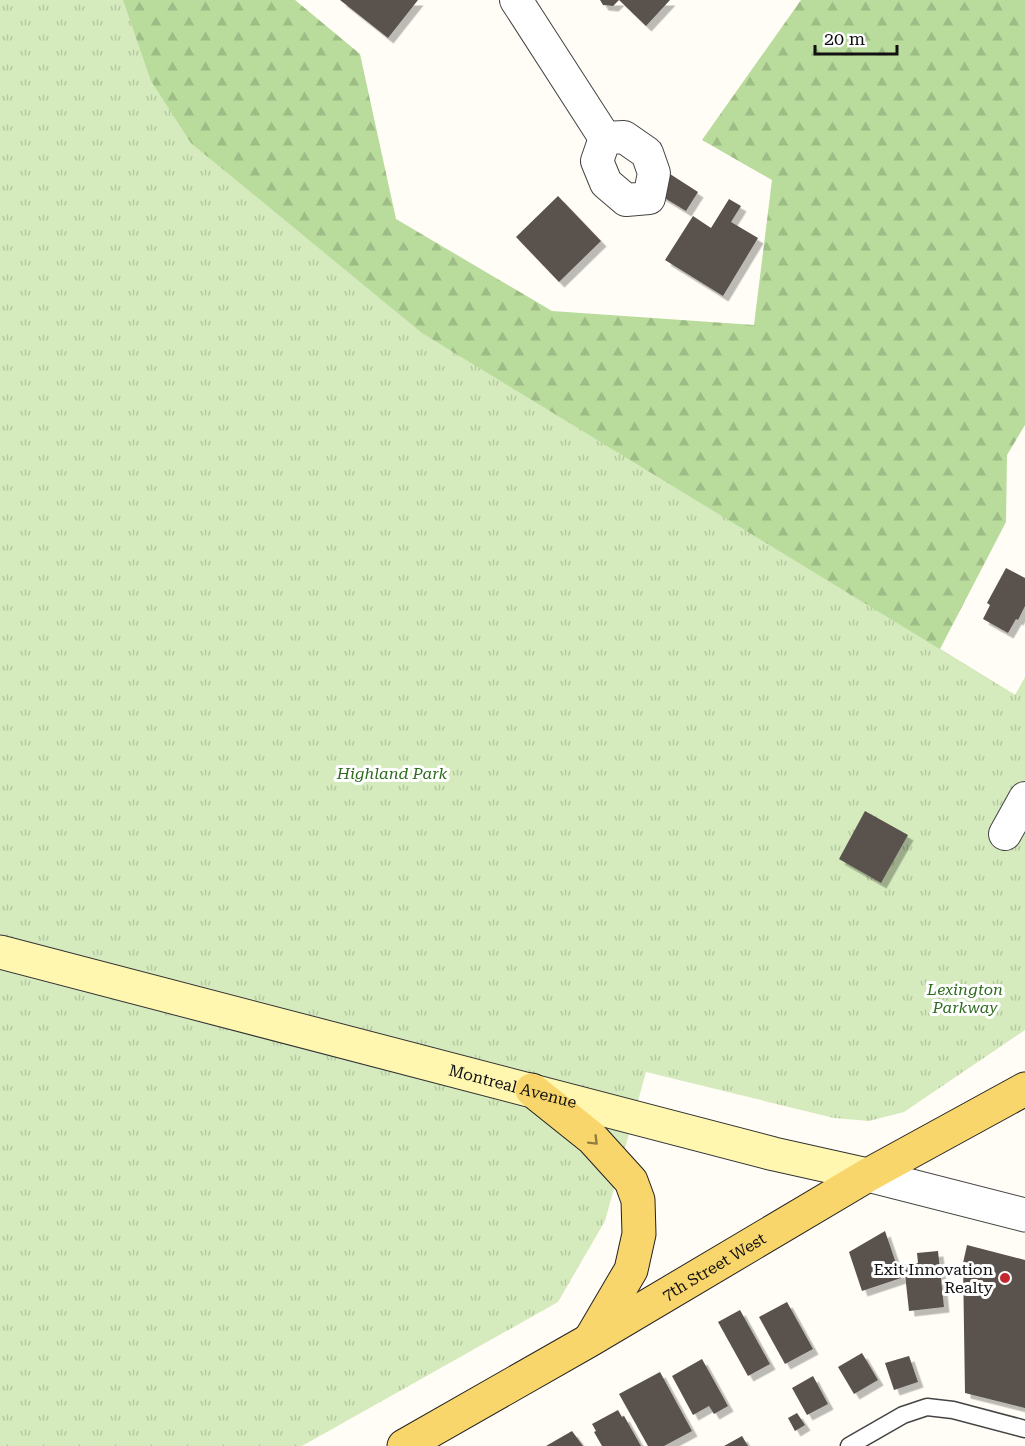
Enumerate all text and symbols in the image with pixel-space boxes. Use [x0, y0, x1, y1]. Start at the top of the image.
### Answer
scale bar [815, 18, 898, 56]
text: 20 m [824, 28, 865, 49]
park label: Highland Park [336, 764, 448, 783]
park label: Lexington Parkway [926, 980, 1003, 1017]
street label: Montreal Avenue [447, 1061, 579, 1112]
one-way arrow [586, 1133, 597, 1144]
street label: 7th Street West [659, 1229, 769, 1305]
place label: Exit Innovation Realty [874, 1260, 994, 1297]
marker: Exit Innovation Realty [998, 1271, 1012, 1285]

